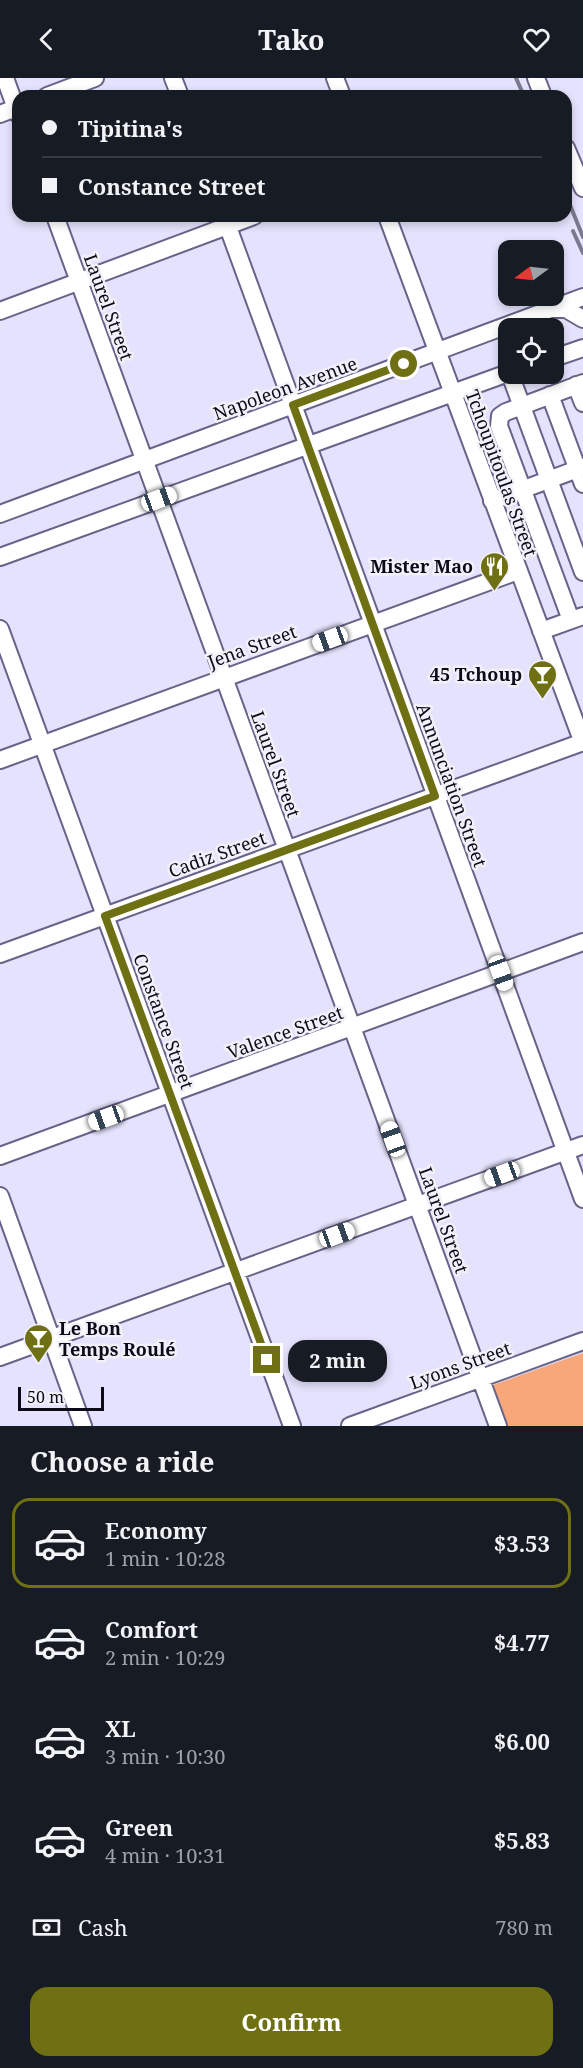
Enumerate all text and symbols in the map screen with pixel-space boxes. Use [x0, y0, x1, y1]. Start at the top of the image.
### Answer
text: Tako [258, 21, 325, 58]
icon: back [30, 23, 63, 56]
icon: heart [520, 23, 553, 56]
text: Tipitina's [78, 113, 183, 143]
text: Constance Street [78, 171, 265, 201]
north arrow [498, 240, 564, 306]
map controls [498, 240, 564, 384]
street label: Laurel Street [79, 251, 139, 363]
button: locate [498, 318, 564, 384]
route start [390, 350, 417, 377]
street label: Napoleon Avenue [210, 351, 360, 425]
street label: Tchoupitoulas Street [461, 386, 543, 560]
car [139, 484, 179, 514]
restaurant icon: Mister Mao [478, 550, 510, 592]
place label: Mister Mao [370, 554, 473, 578]
street label: Jena Street [203, 619, 300, 673]
car [310, 624, 350, 654]
bar icon: 45 Tchoup [527, 658, 559, 700]
place label: 45 Tchoup [430, 662, 522, 686]
street label: Annunciation Street [411, 700, 493, 870]
street label: Laurel Street [246, 708, 306, 820]
street label: Cadiz Street [165, 825, 269, 883]
street label: Constance Street [128, 950, 200, 1092]
car [486, 953, 516, 993]
street label: Valence Street [224, 1000, 346, 1064]
car [86, 1103, 126, 1133]
car [378, 1119, 408, 1159]
car [482, 1159, 522, 1189]
street label: Laurel Street [414, 1164, 474, 1276]
car [317, 1220, 357, 1250]
place label: Le Bon Temps Roulé [59, 1316, 176, 1361]
bar icon: Le Bon Temps Roulé [22, 1322, 54, 1364]
street label: Lyons Street [406, 1336, 514, 1394]
callout: 2 min [288, 1339, 387, 1381]
route end [253, 1346, 280, 1373]
text: 2 min [309, 1347, 366, 1374]
scale bar [18, 1384, 104, 1412]
text: 50 m [27, 1386, 64, 1408]
text: Choose a ride [30, 1443, 215, 1480]
text: Economy [105, 1515, 207, 1545]
icon: car [33, 1516, 87, 1570]
text: $3.53 [494, 1528, 550, 1558]
text: 1 min · 10:28 [105, 1545, 225, 1572]
text: Comfort [105, 1614, 198, 1644]
icon: car [33, 1615, 87, 1669]
text: $4.77 [494, 1627, 550, 1657]
text: 2 min · 10:29 [105, 1644, 225, 1671]
text: XL [105, 1713, 136, 1743]
icon: car [33, 1714, 87, 1768]
text: $6.00 [494, 1726, 550, 1756]
text: 3 min · 10:30 [105, 1743, 225, 1770]
text: Green [105, 1812, 173, 1842]
icon: car [33, 1813, 87, 1867]
text: $5.83 [494, 1825, 550, 1855]
text: 4 min · 10:31 [105, 1842, 225, 1869]
icon: cash [30, 1911, 63, 1944]
text: Cash [78, 1912, 128, 1942]
text: 780 m [495, 1914, 553, 1941]
button: Confirm [30, 1987, 553, 2056]

